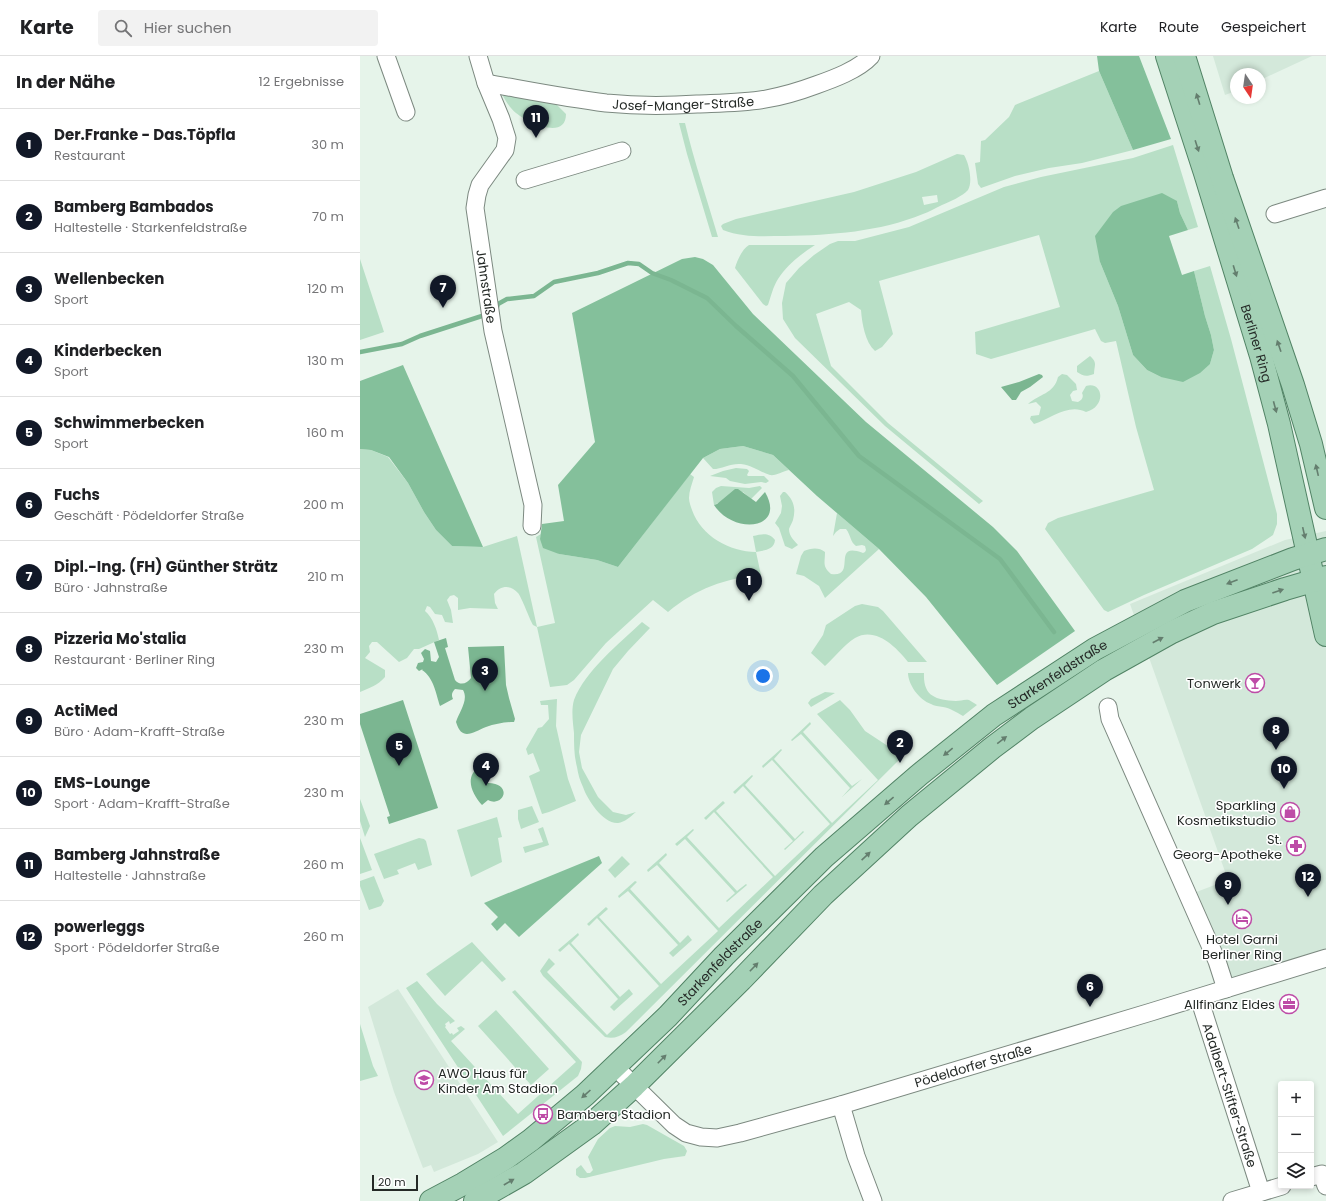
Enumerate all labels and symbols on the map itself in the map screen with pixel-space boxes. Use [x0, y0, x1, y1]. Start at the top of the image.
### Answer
north arrow [1230, 68, 1266, 104]
street label: Josef-Manger-Straße [612, 91, 755, 115]
one-way arrow [1195, 93, 1201, 105]
pin: 11 [523, 105, 549, 138]
one-way arrow [1194, 141, 1200, 153]
one-way arrow [1234, 216, 1240, 228]
street label: Jahnstraße [472, 248, 501, 325]
one-way arrow [1232, 265, 1238, 277]
pin: 7 [430, 275, 456, 308]
street label: Berliner Ring [1236, 302, 1277, 384]
one-way arrow [1276, 339, 1282, 351]
one-way arrow [1272, 401, 1278, 413]
one-way arrow [1314, 464, 1320, 476]
one-way arrow [1301, 527, 1307, 540]
pin: 1 [736, 568, 762, 601]
one-way arrow [1226, 579, 1238, 585]
one-way arrow [1273, 588, 1285, 594]
street label: Starkenfeldstraße [1004, 635, 1111, 713]
one-way arrow [1152, 637, 1164, 643]
pin: 3 [472, 658, 498, 691]
your location [753, 666, 773, 686]
bar icon: Tonwerk [1244, 672, 1266, 694]
place label: Tonwerk [1187, 674, 1241, 693]
pin: 8 [1263, 717, 1289, 750]
pin: 2 [887, 730, 913, 763]
pin: 5 [386, 733, 412, 766]
one-way arrow [997, 737, 1007, 745]
one-way arrow [942, 748, 953, 757]
pin: 4 [473, 753, 499, 786]
pin: 10 [1271, 756, 1297, 789]
one-way arrow [884, 796, 895, 805]
place label: Sparkling Kosmetikstudio [1177, 796, 1276, 830]
shop icon: Sparkling Kosmetikstudio [1279, 801, 1301, 823]
place label: St. Georg-Apotheke [1173, 830, 1282, 864]
pharmacy icon: St. Georg-Apotheke [1285, 835, 1307, 857]
one-way arrow [861, 851, 871, 860]
pin: 12 [1295, 864, 1321, 897]
pin: 9 [1215, 872, 1241, 905]
hotel icon: Hotel Garni Berliner Ring [1231, 908, 1253, 930]
street label: Starkenfeldstraße [673, 914, 767, 1010]
place label: Hotel Garni Berliner Ring [1202, 930, 1282, 964]
one-way arrow [749, 962, 759, 972]
pin: 6 [1077, 974, 1103, 1007]
office icon: Allfinanz Eldes [1278, 993, 1300, 1015]
place label: Allfinanz Eldes [1184, 995, 1275, 1014]
street label: Adalbert-Stifter-Straße [1198, 1020, 1262, 1170]
street label: Pödeldorfer Straße [912, 1039, 1034, 1092]
one-way arrow [657, 1054, 667, 1063]
place label: AWO Haus für Kinder Am Stadion [438, 1064, 558, 1098]
school or university icon: AWO Haus für Kinder Am Stadion [413, 1069, 435, 1091]
one-way arrow [581, 1089, 591, 1099]
bus stop icon: Bamberg Stadion [532, 1103, 554, 1125]
place label: Bamberg Stadion [557, 1105, 671, 1124]
scale bar [372, 1173, 418, 1192]
one-way arrow [503, 1178, 515, 1185]

